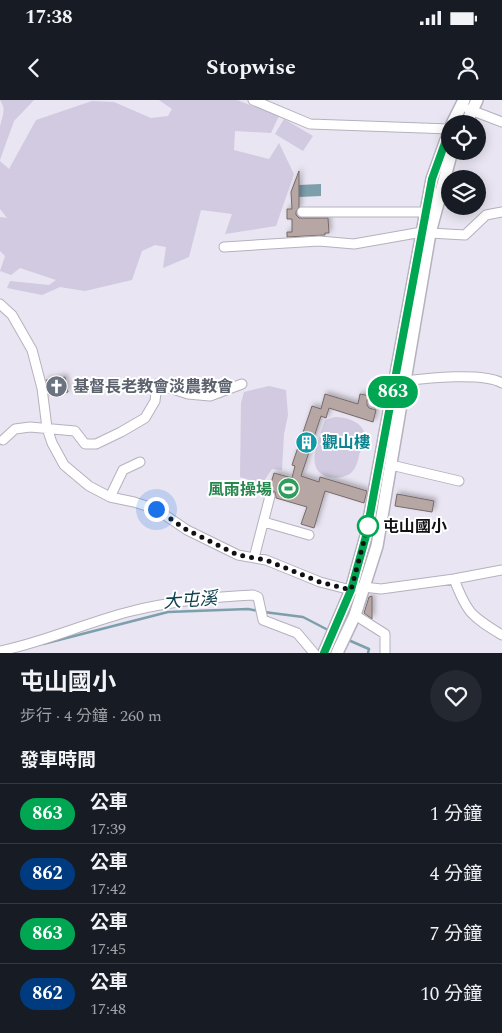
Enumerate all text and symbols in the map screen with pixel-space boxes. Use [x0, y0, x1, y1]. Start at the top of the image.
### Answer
text: 17:38 [25, 3, 73, 32]
text: Stopwise [206, 51, 296, 84]
icon: back [20, 54, 48, 82]
icon: person [454, 54, 482, 82]
map controls [441, 115, 486, 215]
button: locate [441, 115, 486, 160]
button: layers [441, 170, 486, 215]
church icon: 基督長老教會淡農教會 [45, 374, 69, 398]
place label: 基督長老教會淡農教會 [73, 375, 233, 399]
line badge: 863 [364, 376, 422, 408]
text: 863 [378, 378, 408, 405]
building icon: 觀山樓 [294, 430, 318, 454]
place label: 觀山樓 [322, 431, 370, 455]
sports icon: 風雨操場 [276, 477, 300, 501]
place label: 風雨操場 [208, 478, 272, 502]
your location [144, 497, 169, 522]
marker: 屯山國小 [357, 515, 379, 537]
place label: 屯山國小 [383, 515, 447, 539]
water label: 大屯溪 [162, 585, 221, 616]
text: 屯山國小 [20, 665, 116, 701]
button: heart [430, 670, 482, 722]
text: 步行 · 4 分鐘 · 260 m [20, 704, 162, 728]
text: 發車時間 [20, 746, 96, 775]
text: 公車 [90, 788, 128, 817]
text: 863 [32, 800, 63, 827]
text: 1 分鐘 [430, 800, 482, 829]
text: 17:39 [90, 817, 126, 841]
text: 公車 [90, 848, 128, 877]
text: 862 [32, 860, 63, 887]
text: 4 分鐘 [430, 860, 482, 889]
text: 17:42 [90, 877, 126, 901]
text: 公車 [90, 908, 128, 937]
text: 863 [32, 920, 63, 947]
text: 7 分鐘 [430, 920, 482, 949]
text: 17:45 [90, 937, 126, 961]
text: 公車 [90, 968, 128, 997]
text: 862 [32, 980, 63, 1007]
text: 10 分鐘 [420, 980, 482, 1009]
text: 17:48 [90, 997, 126, 1021]

